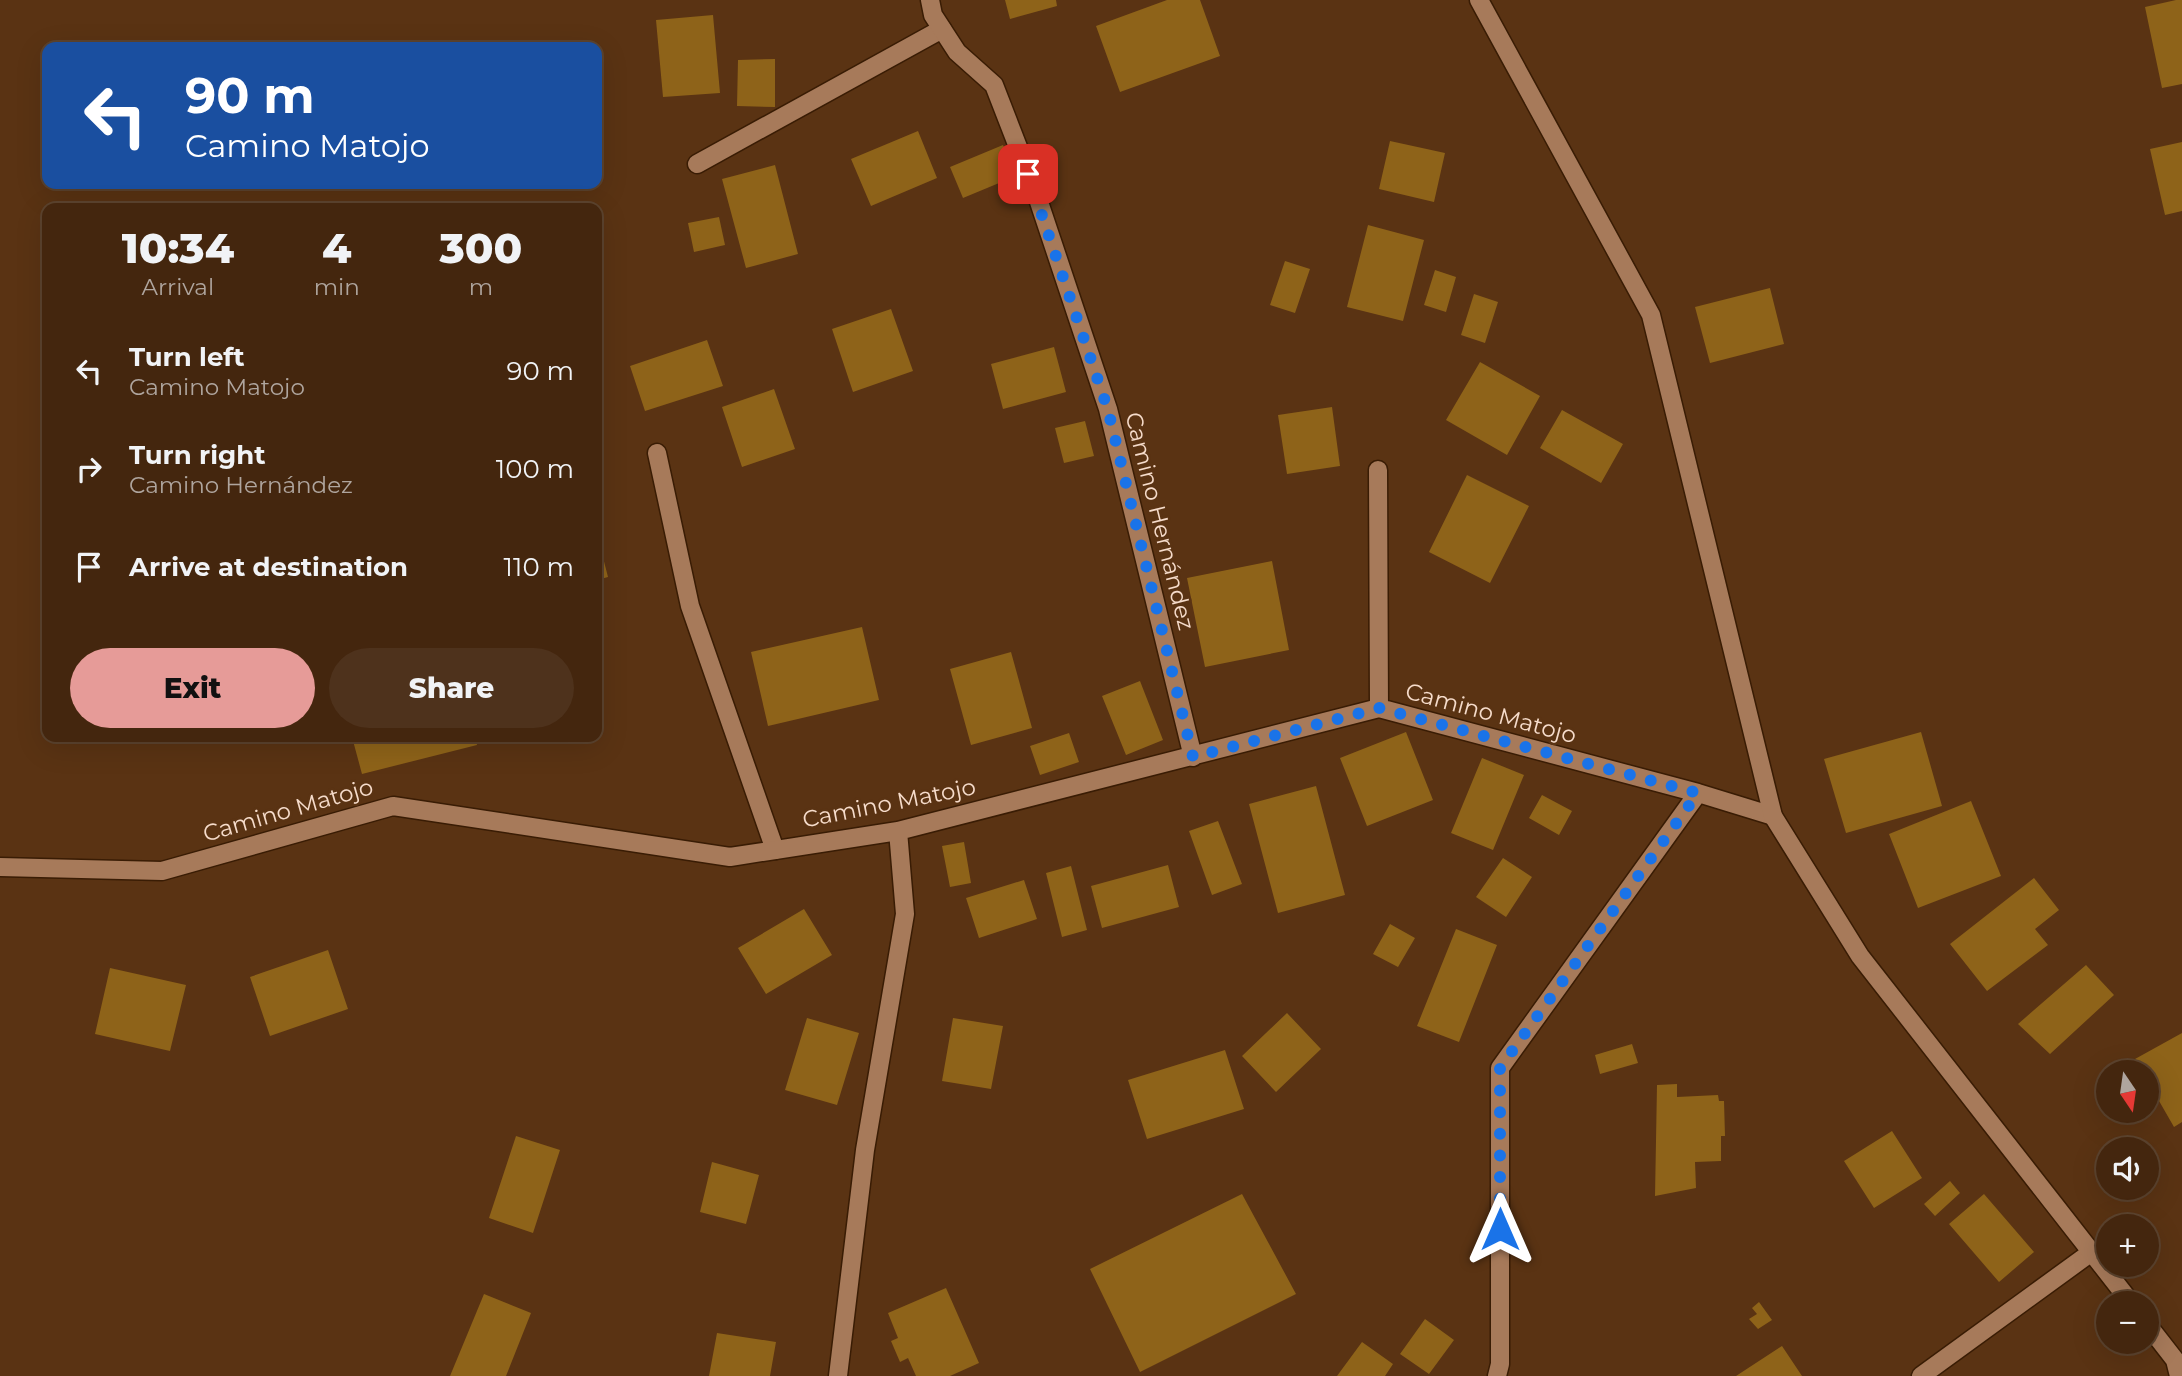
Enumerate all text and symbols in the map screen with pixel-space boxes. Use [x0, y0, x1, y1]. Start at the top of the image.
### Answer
text: 90 m [185, 66, 315, 125]
icon: left [70, 70, 161, 161]
text: Camino Matojo [185, 126, 430, 165]
pin [998, 144, 1058, 204]
icon: arrive [1009, 155, 1047, 193]
text: 10:34 [122, 222, 234, 274]
text: 4 [322, 222, 351, 274]
text: 300 [439, 222, 522, 274]
text: Arrival [142, 273, 214, 301]
text: min [314, 273, 360, 301]
text: m [469, 273, 493, 301]
text: Turn left [129, 341, 245, 373]
icon: left [70, 352, 108, 390]
text: 90 m [507, 355, 574, 387]
text: Camino Matojo [129, 373, 305, 401]
street label: Camino Hernández [1119, 409, 1201, 633]
text: Turn right [129, 439, 265, 471]
icon: right [70, 450, 108, 488]
text: 100 m [496, 453, 574, 485]
text: Camino Hernández [129, 471, 353, 499]
icon: arrive [70, 548, 108, 586]
text: Arrive at destination [129, 551, 408, 583]
text: 110 m [504, 551, 574, 583]
button: Exit [70, 648, 315, 728]
button: Share [329, 648, 574, 728]
street label: Camino Matojo [1402, 677, 1580, 749]
street label: Camino Matojo [200, 772, 376, 848]
street label: Camino Matojo [800, 772, 978, 834]
north arrow [2096, 1060, 2160, 1124]
map controls [2096, 1060, 2159, 1354]
button: sound [2096, 1137, 2159, 1200]
position arrow [1463, 1192, 1537, 1266]
button: + [2096, 1214, 2159, 1277]
button: − [2096, 1291, 2159, 1354]

